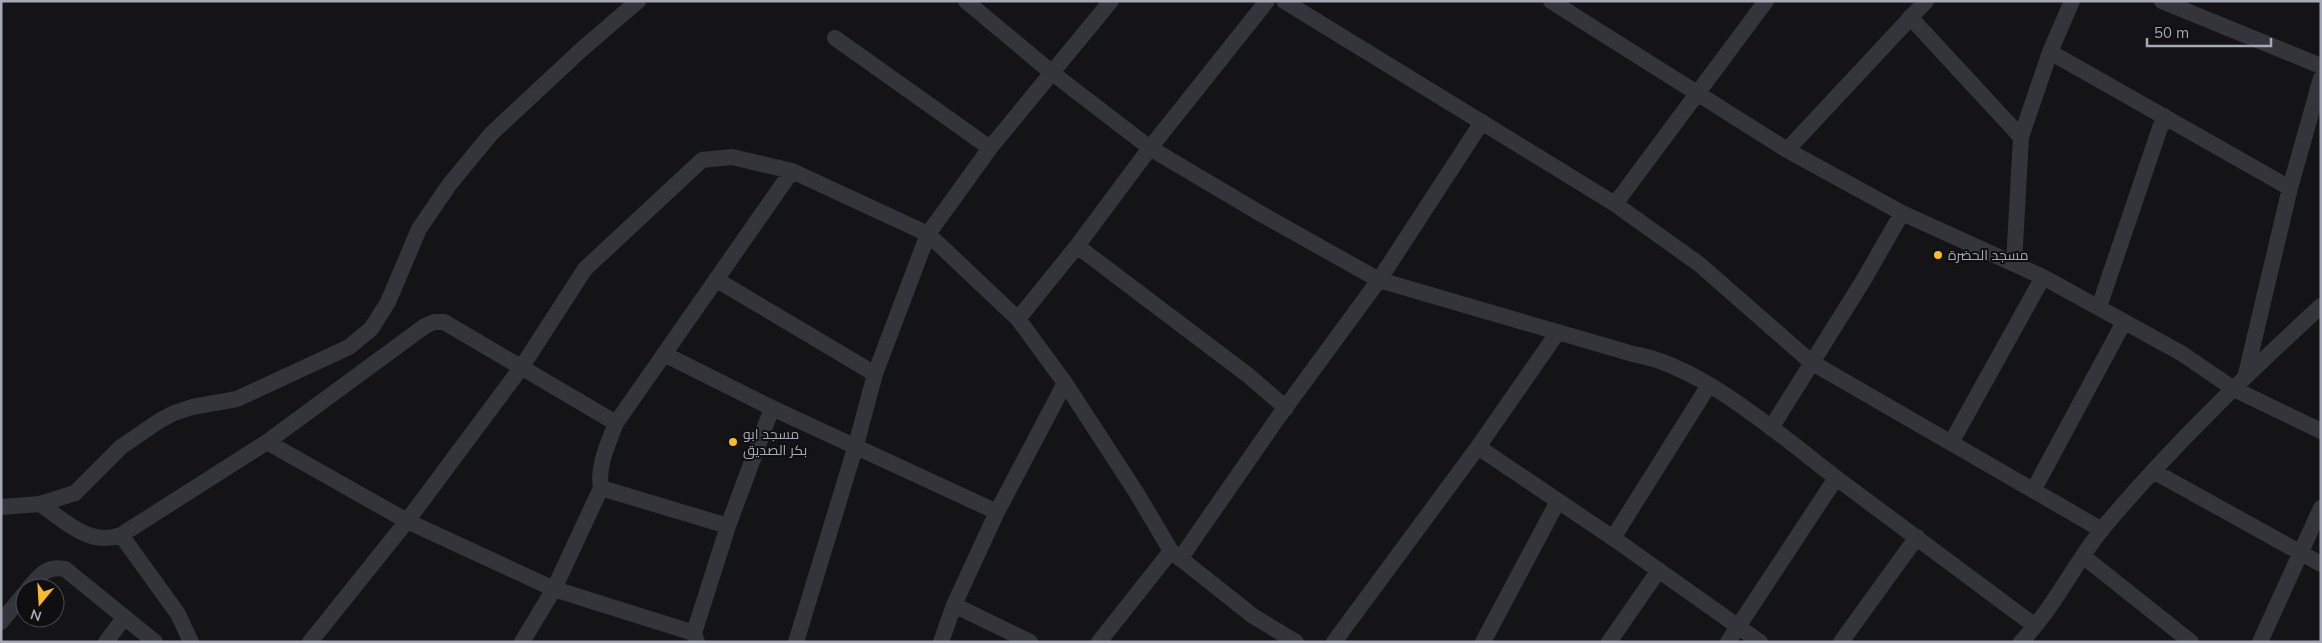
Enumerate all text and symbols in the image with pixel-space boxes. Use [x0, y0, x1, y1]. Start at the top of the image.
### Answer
scale bar [2147, 15, 2271, 47]
text: 50 m [2154, 23, 2189, 42]
place label: مسجد الحضرة [1948, 246, 2029, 264]
marker: مسجد الحضرة [1932, 249, 1944, 261]
place label: مسجد ابو بكر الصديق [743, 425, 807, 459]
marker: مسجد ابو بكر الصديق [727, 436, 739, 448]
north arrow [15, 578, 65, 628]
text: N [28, 605, 44, 626]

